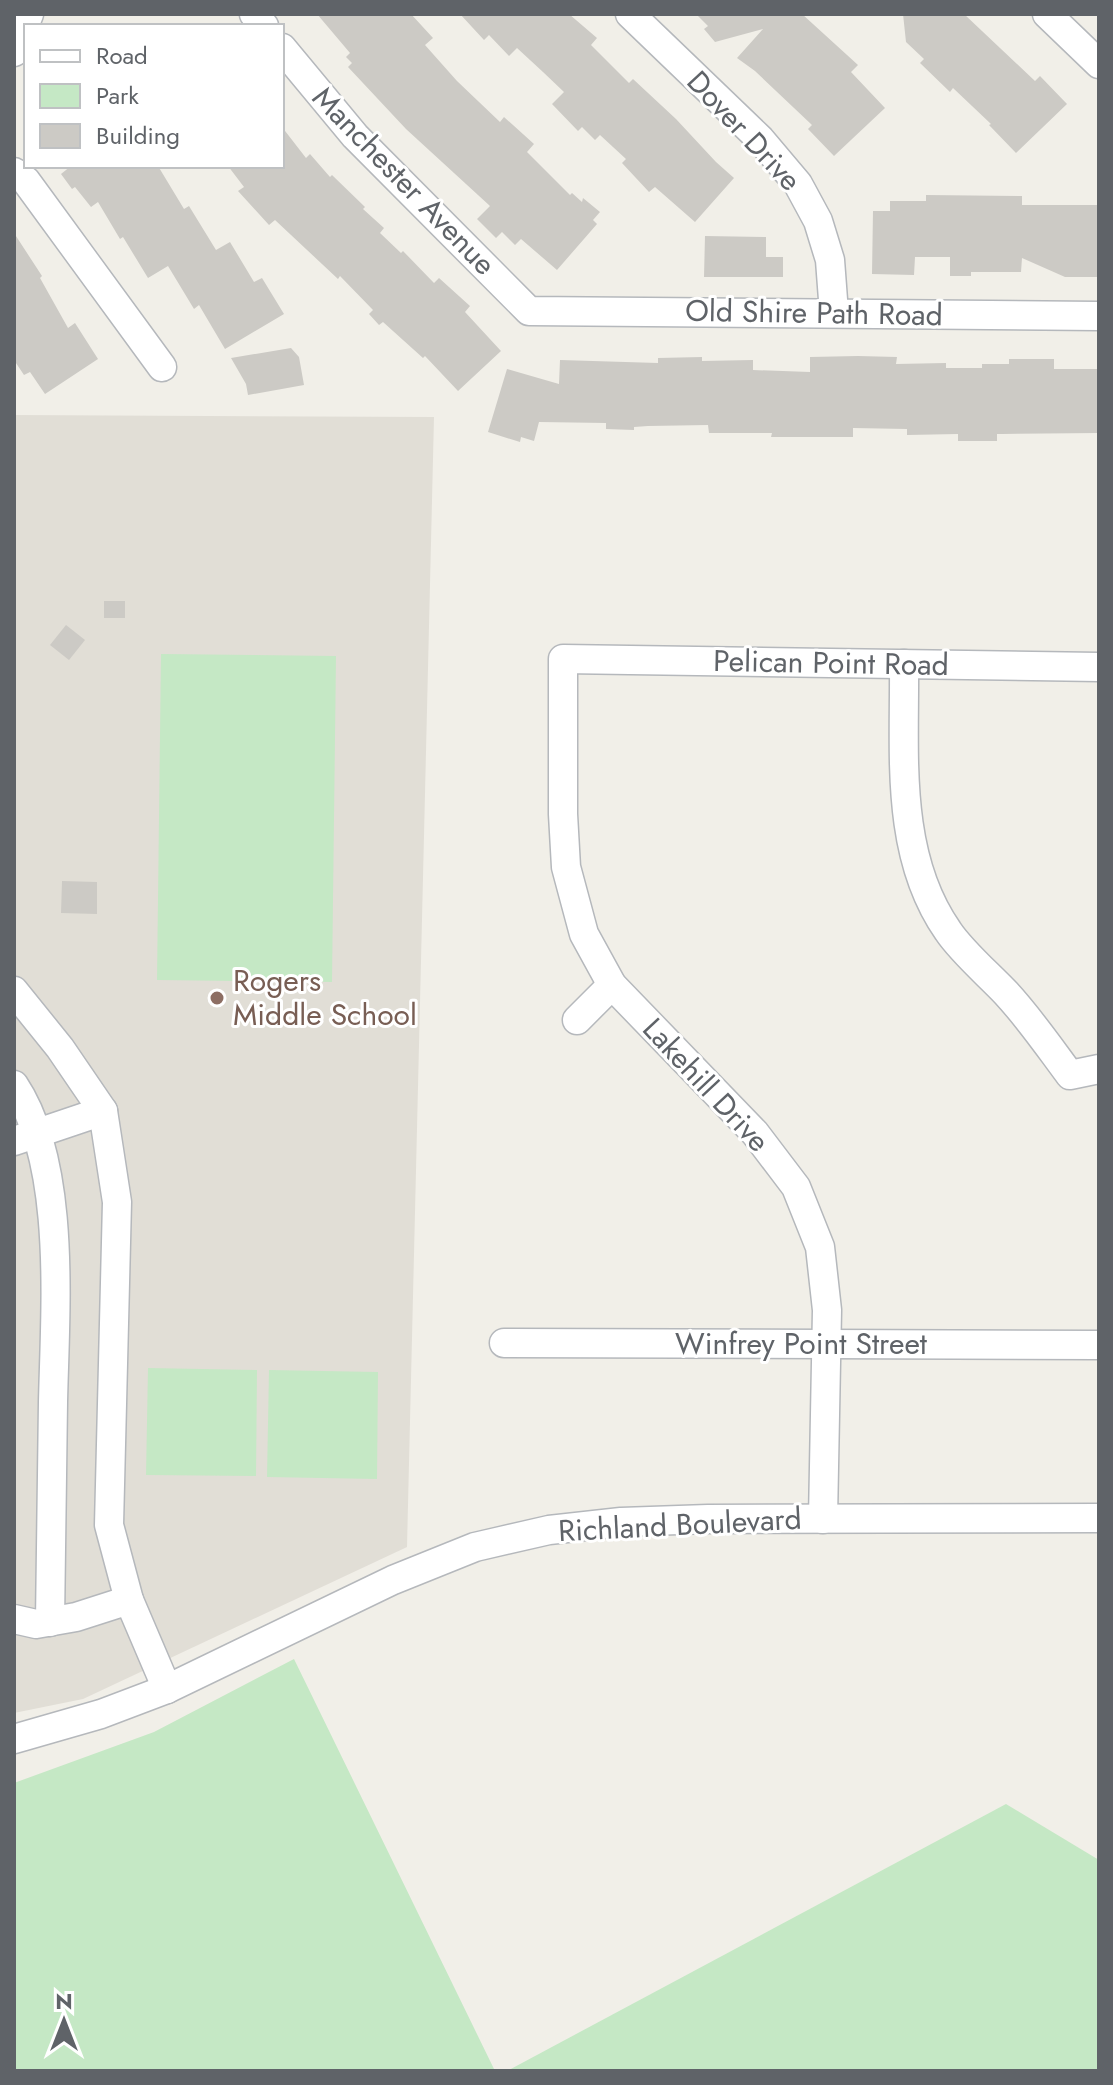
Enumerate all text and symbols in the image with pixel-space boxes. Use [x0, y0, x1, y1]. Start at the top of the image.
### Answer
legend [24, 24, 284, 168]
text: Road [96, 38, 148, 73]
street label: Dover Drive [677, 61, 811, 200]
street label: Manchester Avenue [303, 77, 506, 285]
text: Park [96, 78, 139, 113]
text: Building [96, 118, 180, 153]
street label: Old Shire Path Road [685, 289, 943, 336]
street label: Pelican Point Road [713, 639, 949, 686]
place label: Rogers Middle School [233, 959, 417, 1036]
marker: Rogers Middle School [208, 989, 226, 1007]
street label: Lakehill Drive [633, 1008, 780, 1161]
street label: Winfrey Point Street [675, 1322, 928, 1365]
street label: Richland Boulevard [557, 1497, 803, 1552]
north arrow [24, 1981, 104, 2061]
text: N [55, 1985, 73, 2017]

